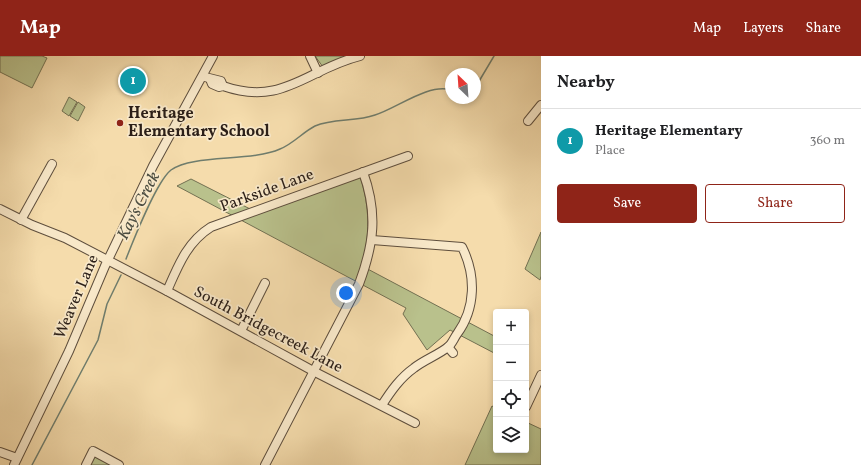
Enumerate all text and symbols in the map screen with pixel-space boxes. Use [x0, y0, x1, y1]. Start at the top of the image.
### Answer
text: Map [20, 15, 61, 41]
text: Map [693, 19, 721, 38]
text: Layers [743, 19, 783, 38]
text: Share [805, 19, 841, 38]
pin: 1 [120, 66, 146, 96]
north arrow [445, 68, 481, 104]
text: Nearby [557, 71, 615, 94]
place label: Heritage Elementary School [128, 103, 270, 143]
marker: Heritage Elementary School [115, 118, 125, 128]
text: Heritage Elementary [595, 121, 743, 142]
text: 1 [567, 132, 573, 150]
text: 360 m [810, 132, 845, 150]
text: Place [595, 142, 625, 160]
street label: Parkside Lane [217, 164, 317, 218]
water label: Kay's Creek [112, 168, 166, 244]
button: Save [557, 184, 697, 223]
button: Share [705, 184, 845, 223]
street label: Weaver Lane [49, 251, 105, 343]
street label: South Bridgecreek Lane [190, 281, 346, 379]
your location [336, 283, 356, 303]
map controls [493, 309, 529, 453]
button: + [493, 309, 529, 345]
button: − [493, 345, 529, 381]
button: locate [493, 381, 529, 417]
button: layers [493, 417, 529, 453]

